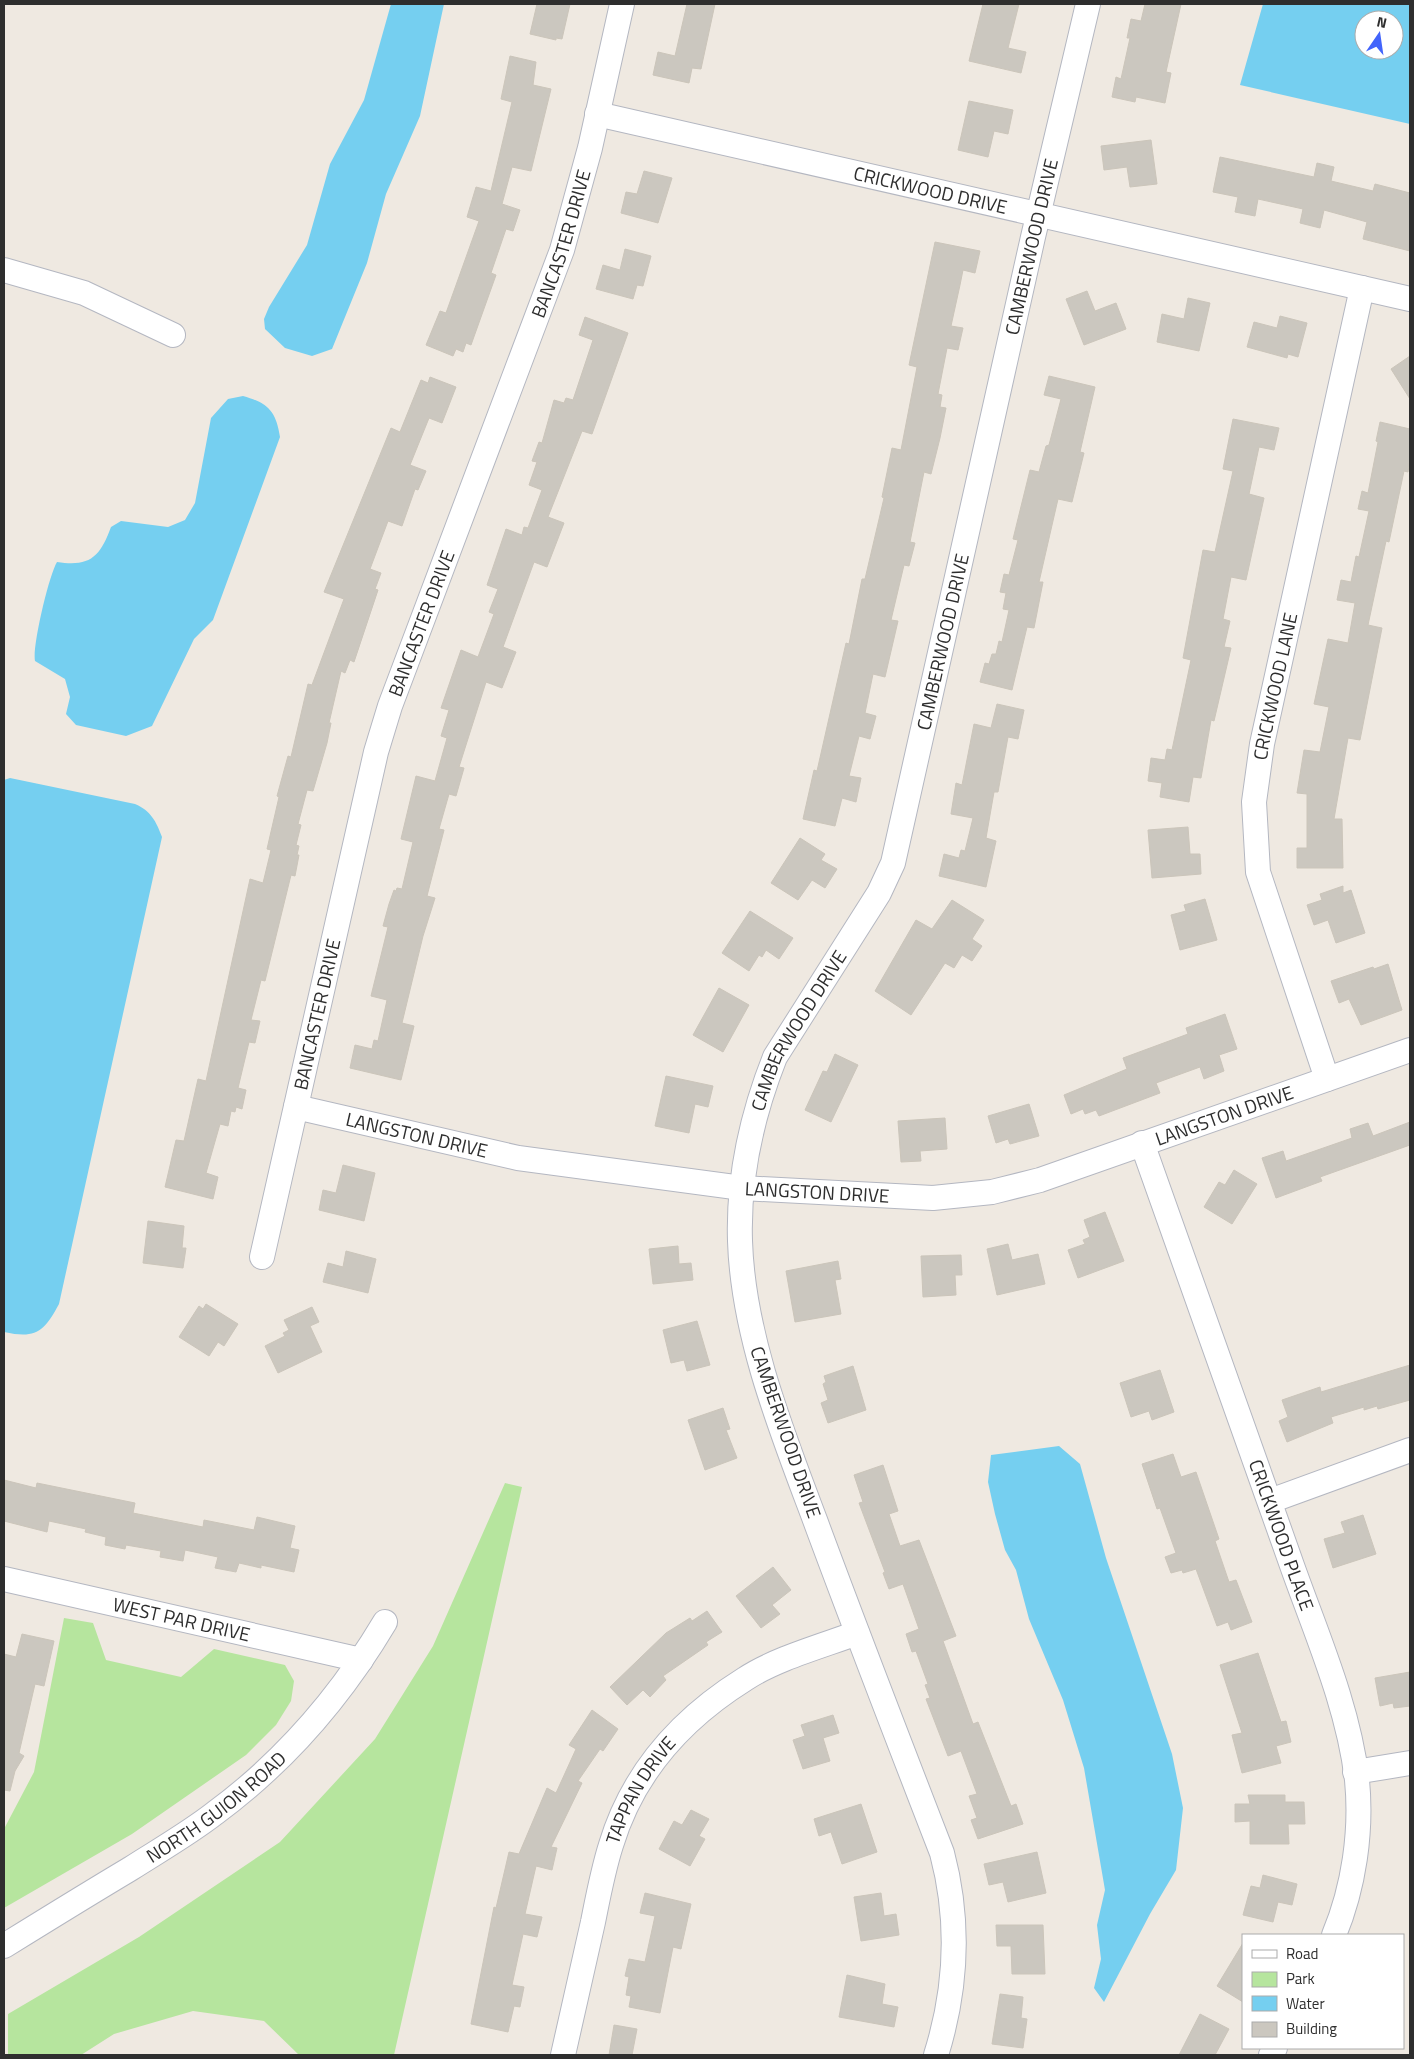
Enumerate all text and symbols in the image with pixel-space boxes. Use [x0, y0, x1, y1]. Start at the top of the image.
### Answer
north arrow [1354, 10, 1404, 60]
text: N [1375, 11, 1389, 33]
street label: CAMBERWOOD DRIVE [997, 155, 1065, 338]
street label: CRICKWOOD DRIVE [851, 158, 1010, 221]
street label: BANCASTER DRIVE [523, 166, 597, 322]
street label: BANCASTER DRIVE [380, 546, 461, 701]
street label: CAMBERWOOD DRIVE [908, 551, 976, 733]
street label: CRICKWOOD LANE [1245, 610, 1304, 762]
street label: BANCASTER DRIVE [285, 936, 347, 1092]
street label: CAMBERWOOD DRIVE [743, 944, 853, 1114]
street label: LANGSTON DRIVE [1151, 1077, 1297, 1153]
street label: LANGSTON DRIVE [343, 1104, 491, 1165]
street label: LANGSTON DRIVE [744, 1173, 890, 1210]
street label: CAMBERWOOD DRIVE [743, 1342, 829, 1522]
street label: CRICKWOOD PLACE [1242, 1455, 1322, 1614]
street label: WEST PAR DRIVE [110, 1589, 253, 1648]
street label: TAPPAN DRIVE [597, 1729, 682, 1847]
street label: NORTH GUION ROAD [140, 1744, 292, 1870]
legend [1242, 1934, 1404, 2049]
text: Road [1286, 1942, 1318, 1965]
text: Park [1286, 1967, 1315, 1990]
text: Water [1286, 1992, 1325, 2015]
text: Building [1286, 2017, 1337, 2040]

